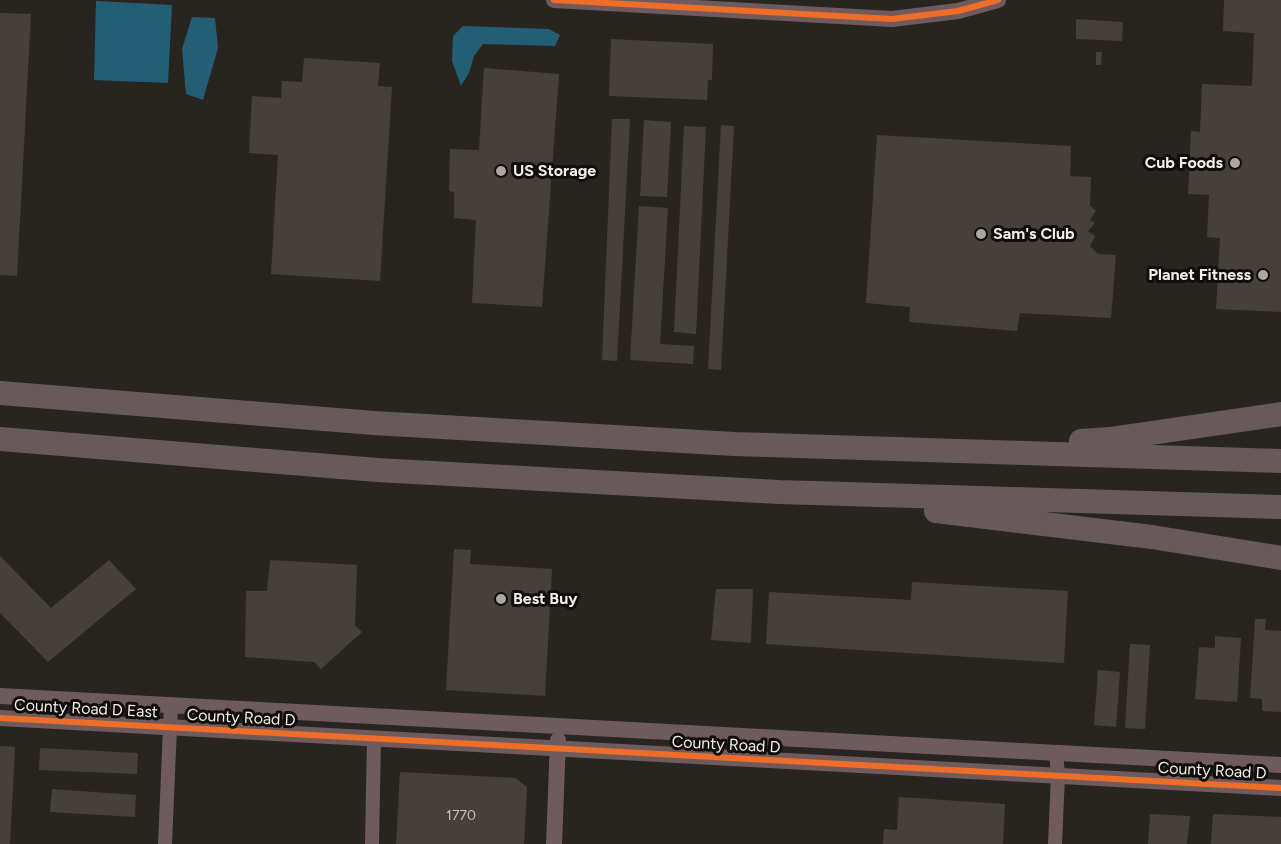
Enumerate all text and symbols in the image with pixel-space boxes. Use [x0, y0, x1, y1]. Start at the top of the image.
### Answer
place label: Cub Foods [1145, 153, 1223, 173]
marker: Cub Foods [1228, 156, 1242, 170]
place label: US Storage [513, 161, 596, 181]
marker: US Storage [494, 164, 508, 178]
place label: Sam's Club [993, 224, 1075, 244]
marker: Sam's Club [974, 227, 988, 241]
place label: Planet Fitness [1148, 265, 1251, 285]
marker: Planet Fitness [1256, 268, 1270, 282]
place label: Best Buy [513, 589, 577, 609]
marker: Best Buy [494, 592, 508, 606]
street label: County Road D East [14, 696, 158, 722]
street label: County Road D [186, 706, 296, 730]
street label: County Road D [671, 733, 781, 757]
street label: County Road D [1157, 759, 1267, 783]
house number: 1770 [446, 808, 476, 824]

